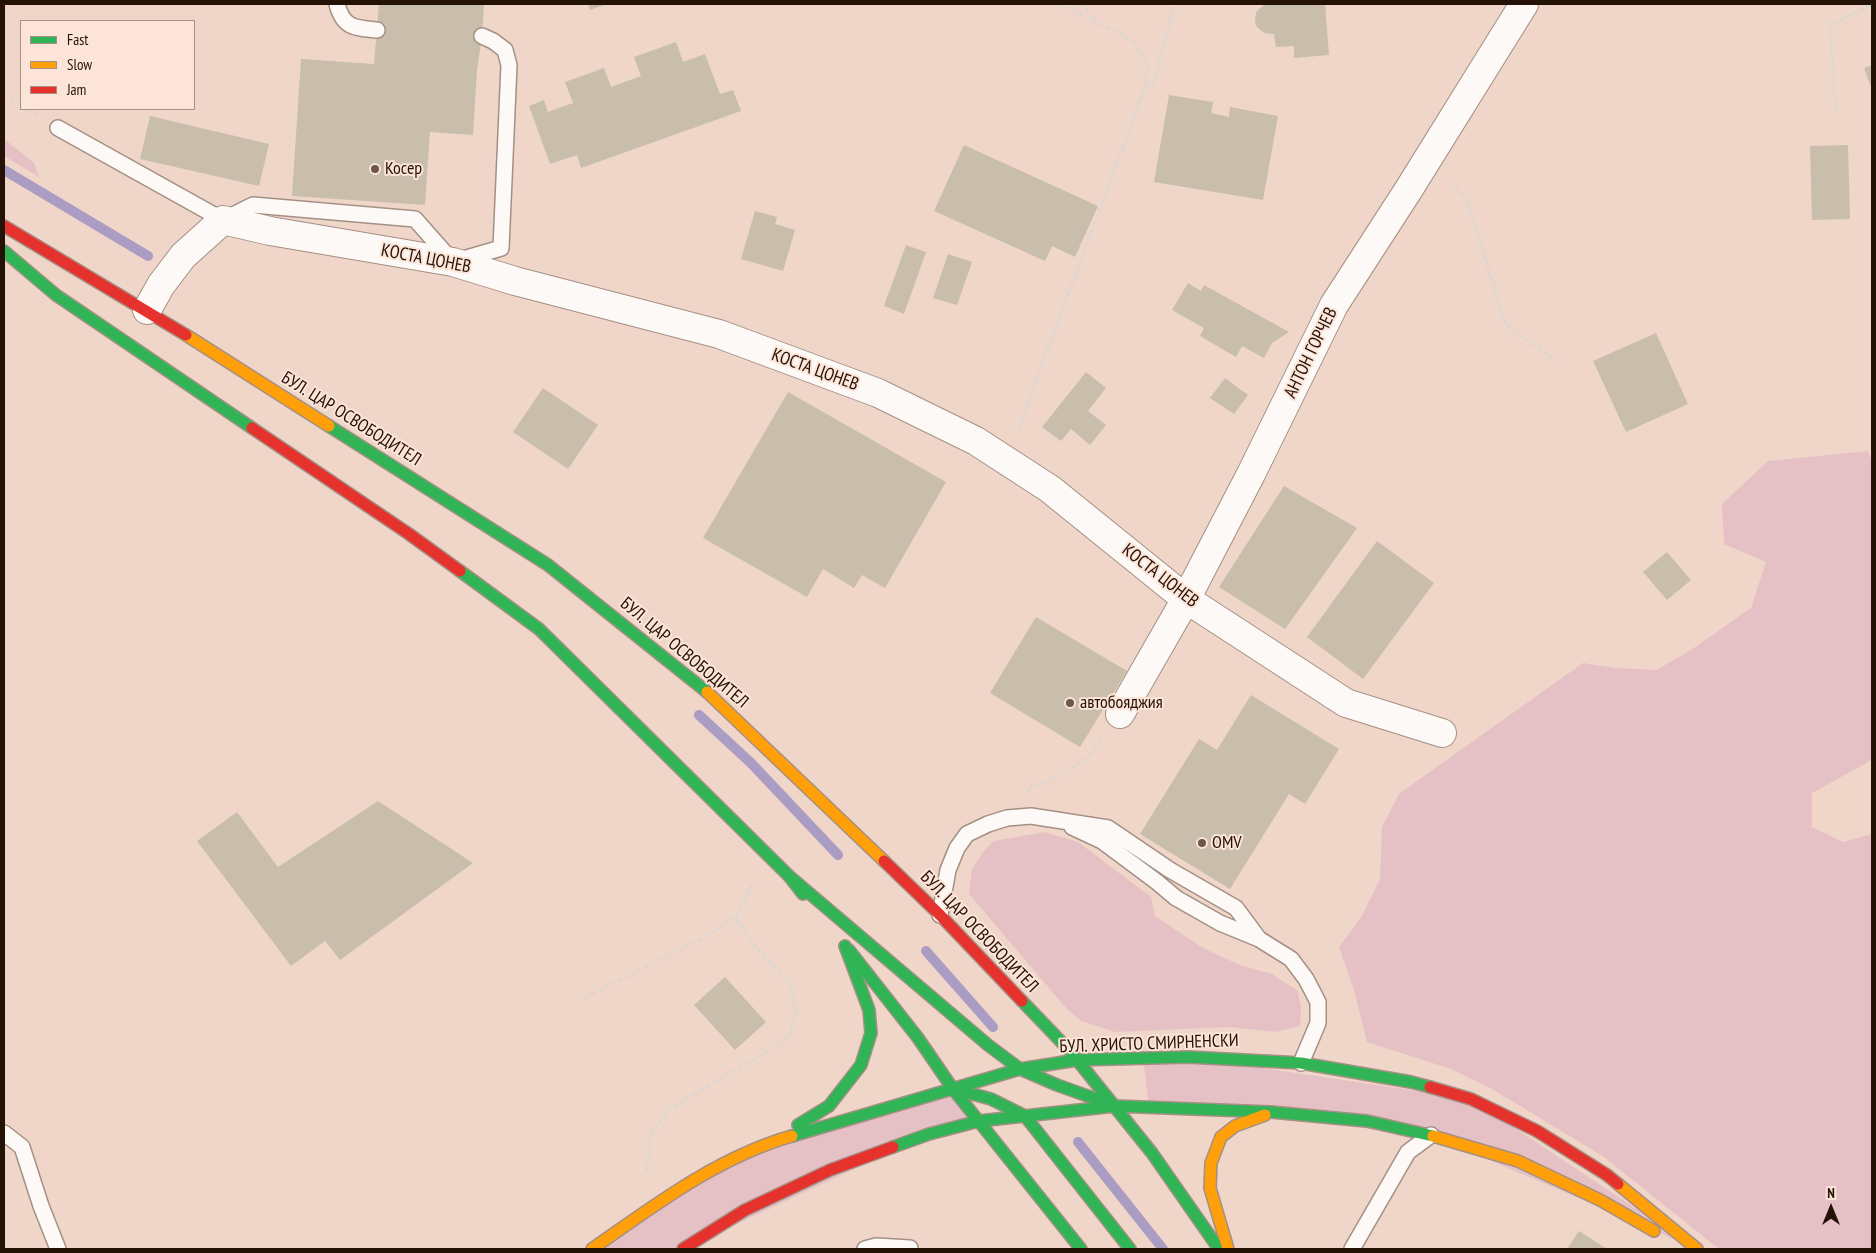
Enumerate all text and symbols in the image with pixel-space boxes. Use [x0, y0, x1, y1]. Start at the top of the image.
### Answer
legend [20, 20, 195, 110]
text: Fast [67, 30, 88, 49]
text: Slow [67, 55, 92, 74]
text: Jam [67, 80, 86, 99]
place label: Косер [385, 158, 422, 180]
marker: Косер [369, 163, 381, 175]
street label: КОСТА ЦОНЕВ [379, 240, 473, 278]
street label: АНТОН ГОРЧЕВ [1280, 304, 1342, 402]
street label: КОСТА ЦОНЕВ [769, 344, 861, 396]
street label: БУЛ. ЦАР ОСВОБОДИТЕЛ [277, 367, 425, 471]
street label: КОСТА ЦОНЕВ [1118, 539, 1202, 613]
street label: БУЛ. ЦАР ОСВОБОДИТЕЛ [616, 593, 752, 713]
place label: автобояджия [1080, 692, 1163, 714]
marker: автобояджия [1064, 697, 1076, 709]
place label: OMV [1212, 832, 1242, 854]
marker: OMV [1196, 837, 1208, 849]
street label: БУЛ. ЦАР ОСВОБОДИТЕЛ [915, 867, 1043, 997]
street label: БУЛ. ХРИСТО СМИРНЕНСКИ [1059, 1030, 1239, 1058]
north arrow [1806, 1183, 1856, 1233]
text: N [1827, 1184, 1835, 1202]

